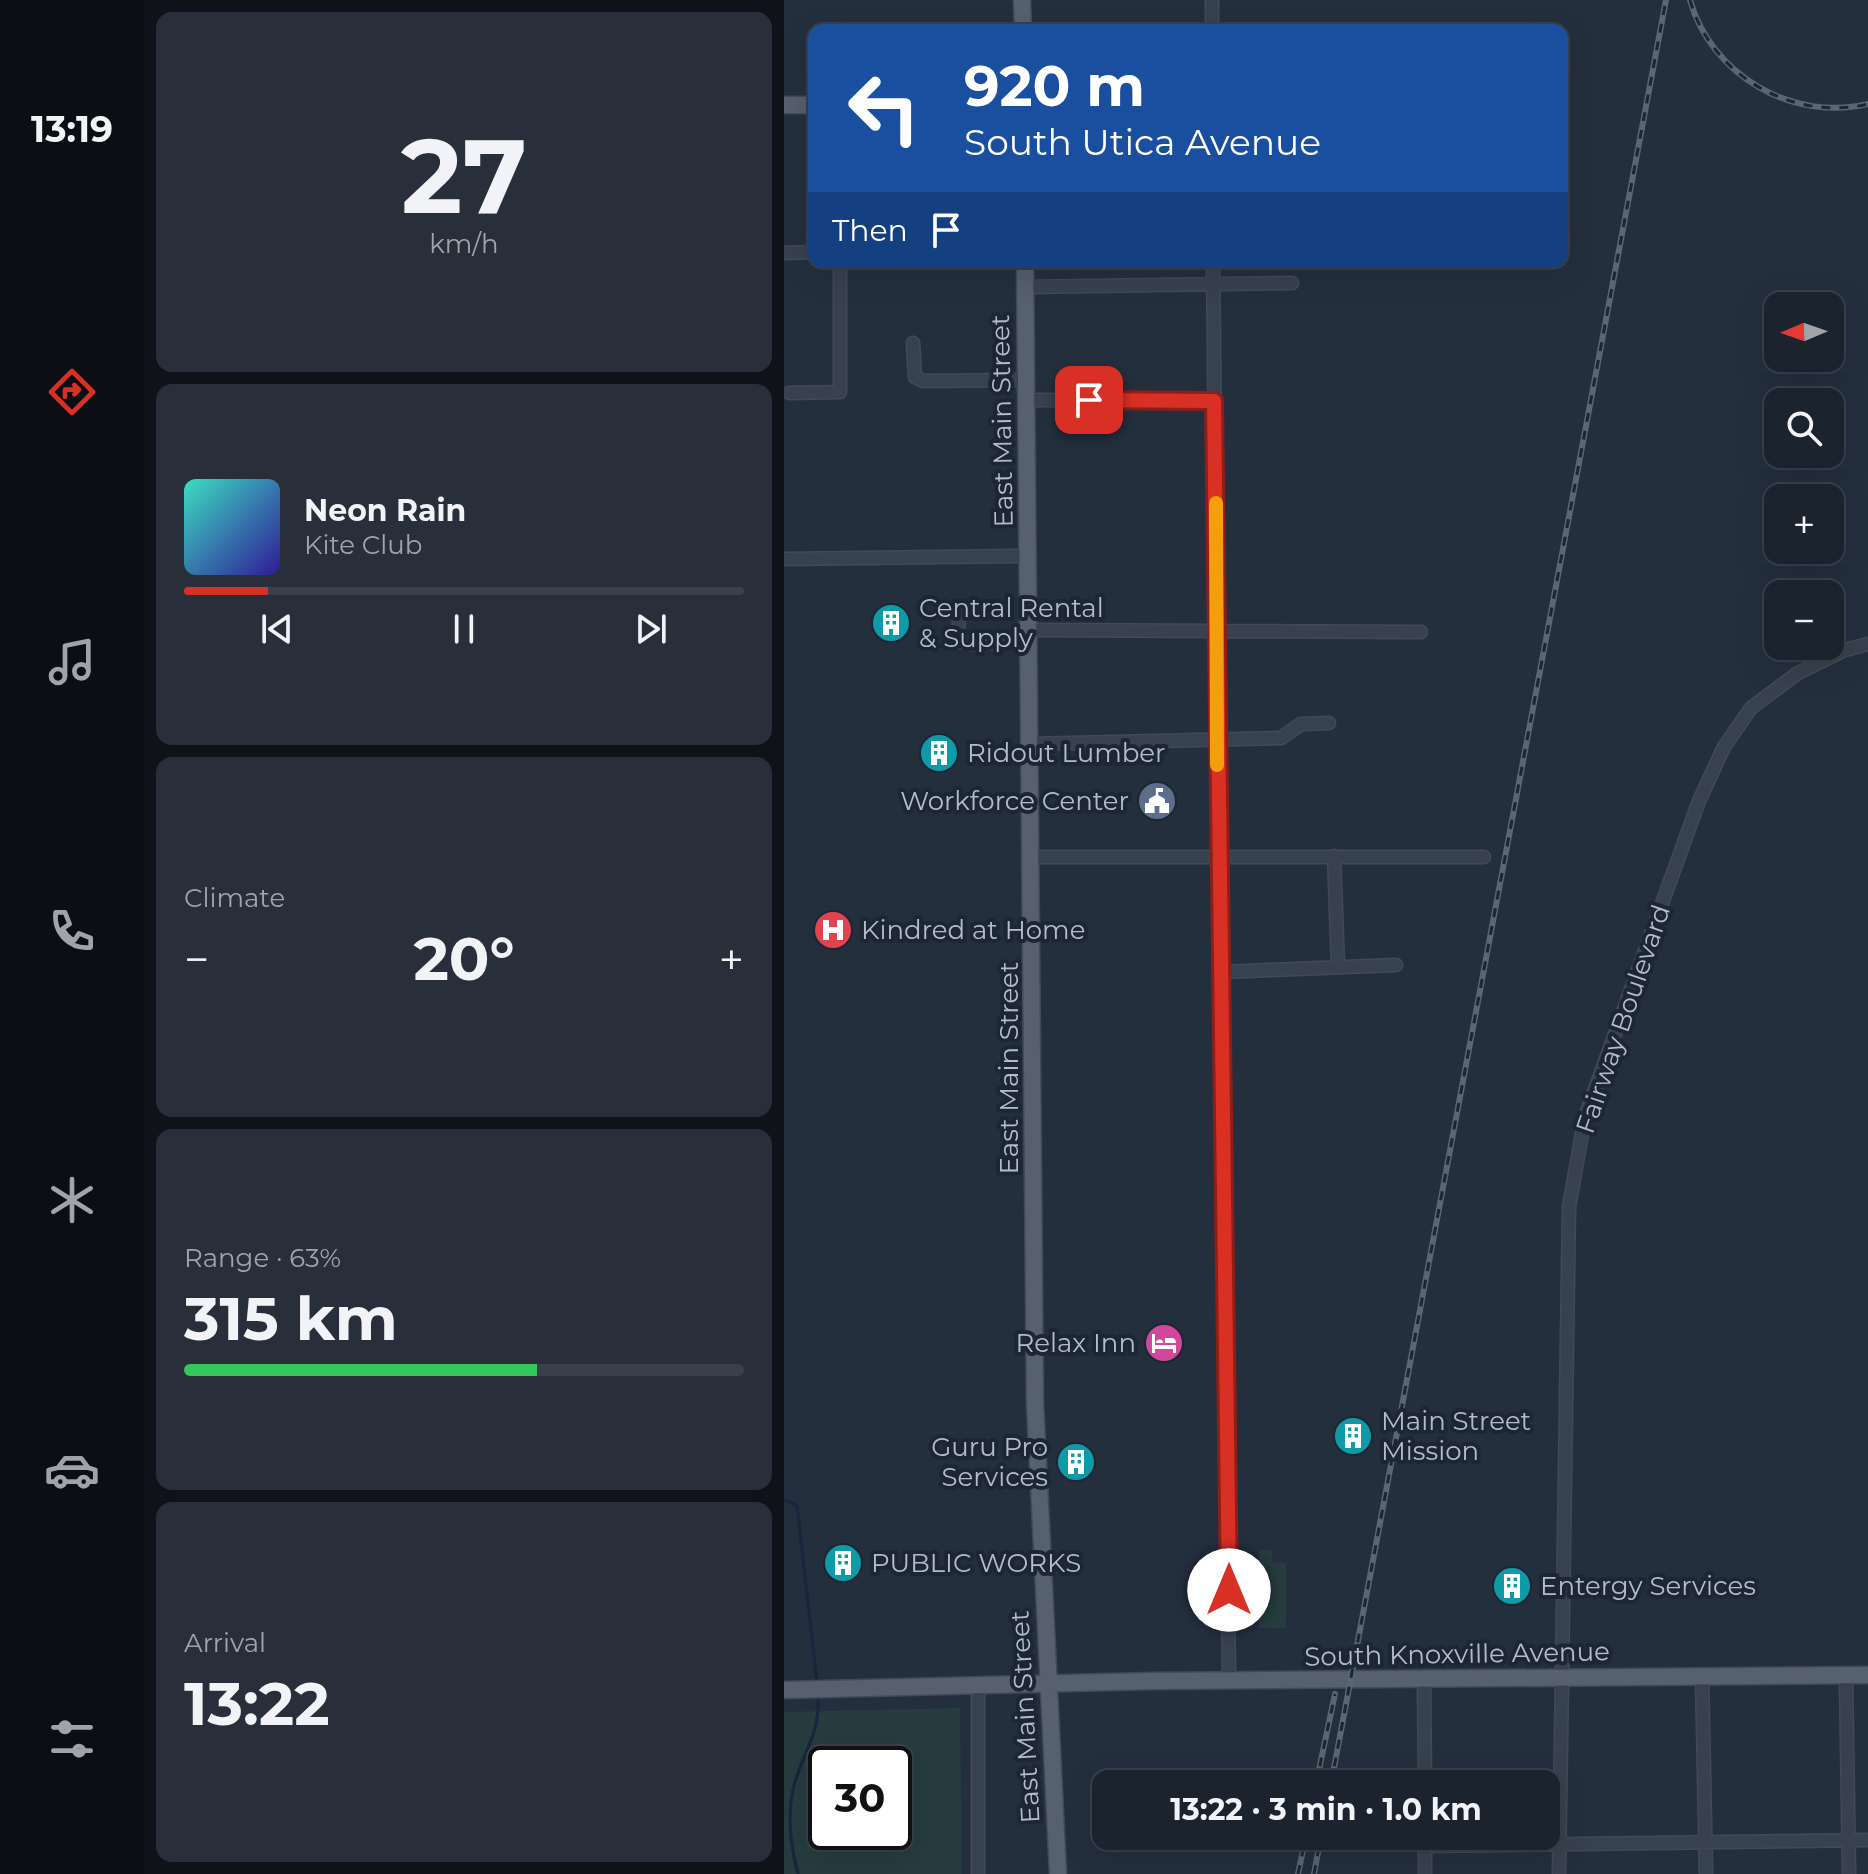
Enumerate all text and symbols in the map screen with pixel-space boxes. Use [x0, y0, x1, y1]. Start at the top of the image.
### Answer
text: 920 m [964, 52, 1145, 120]
icon: left [832, 56, 936, 160]
text: 13:19 [31, 107, 113, 151]
text: 27 [401, 112, 527, 239]
text: South Utica Avenue [964, 120, 1321, 164]
icon: arrive [924, 208, 968, 252]
text: Then [832, 212, 908, 249]
text: km/h [429, 228, 499, 260]
north arrow [1764, 292, 1844, 372]
map controls [1764, 292, 1844, 660]
street label: East Main Street [984, 314, 1020, 528]
icon: directions [44, 364, 100, 420]
pin [1055, 366, 1123, 434]
icon: arrive [1067, 378, 1111, 422]
button: search [1764, 388, 1844, 468]
button: + [1764, 484, 1844, 564]
text: Neon Rain [304, 492, 466, 529]
text: Kite Club [304, 529, 422, 561]
button: − [1764, 580, 1844, 660]
place label: Central Rental & Supply [919, 592, 1104, 654]
building icon: Central Rental & Supply [870, 602, 912, 644]
icon: previous [255, 607, 299, 651]
icon: pause [442, 607, 486, 651]
icon: next [629, 607, 673, 651]
icon: music [44, 634, 100, 690]
building icon: Ridout Lumber [918, 732, 960, 774]
place label: Ridout Lumber [967, 737, 1166, 769]
public building icon: Workforce Center [1136, 780, 1178, 822]
place label: Workforce Center [900, 785, 1129, 817]
text: Climate [184, 882, 285, 914]
street label: Fairway Boulevard [1569, 901, 1677, 1137]
icon: phone [44, 903, 100, 959]
hospital icon: Kindred at Home [812, 909, 854, 951]
place label: Kindred at Home [861, 914, 1085, 946]
text: 20° [413, 922, 515, 995]
text: − [184, 932, 209, 986]
text: + [719, 932, 744, 986]
street label: East Main Street [993, 962, 1025, 1174]
icon: climate [44, 1172, 100, 1228]
text: Range · 63% [184, 1242, 341, 1274]
text: 315 km [184, 1282, 398, 1355]
hotel icon: Relax Inn [1143, 1322, 1185, 1364]
place label: Relax Inn [1015, 1327, 1136, 1359]
place label: Main Street Mission [1381, 1405, 1531, 1467]
building icon: Main Street Mission [1332, 1415, 1374, 1457]
place label: Guru Pro Services [931, 1431, 1048, 1493]
building icon: Guru Pro Services [1055, 1441, 1097, 1483]
icon: car [44, 1442, 100, 1498]
building icon: PUBLIC WORKS [822, 1542, 864, 1584]
place label: PUBLIC WORKS [871, 1547, 1081, 1579]
position arrow [1187, 1548, 1271, 1632]
building icon: Entergy Services [1491, 1565, 1533, 1607]
place label: Entergy Services [1540, 1570, 1756, 1602]
street label: East Main Street [1003, 1610, 1047, 1824]
text: Arrival [184, 1627, 266, 1659]
street label: South Knoxville Avenue [1304, 1635, 1610, 1673]
text: 13:22 [184, 1667, 330, 1740]
icon: filters [44, 1711, 100, 1767]
speed limit sign: 30 [808, 1746, 912, 1850]
text: 13:22 · 3 min · 1.0 km [1170, 1791, 1482, 1828]

